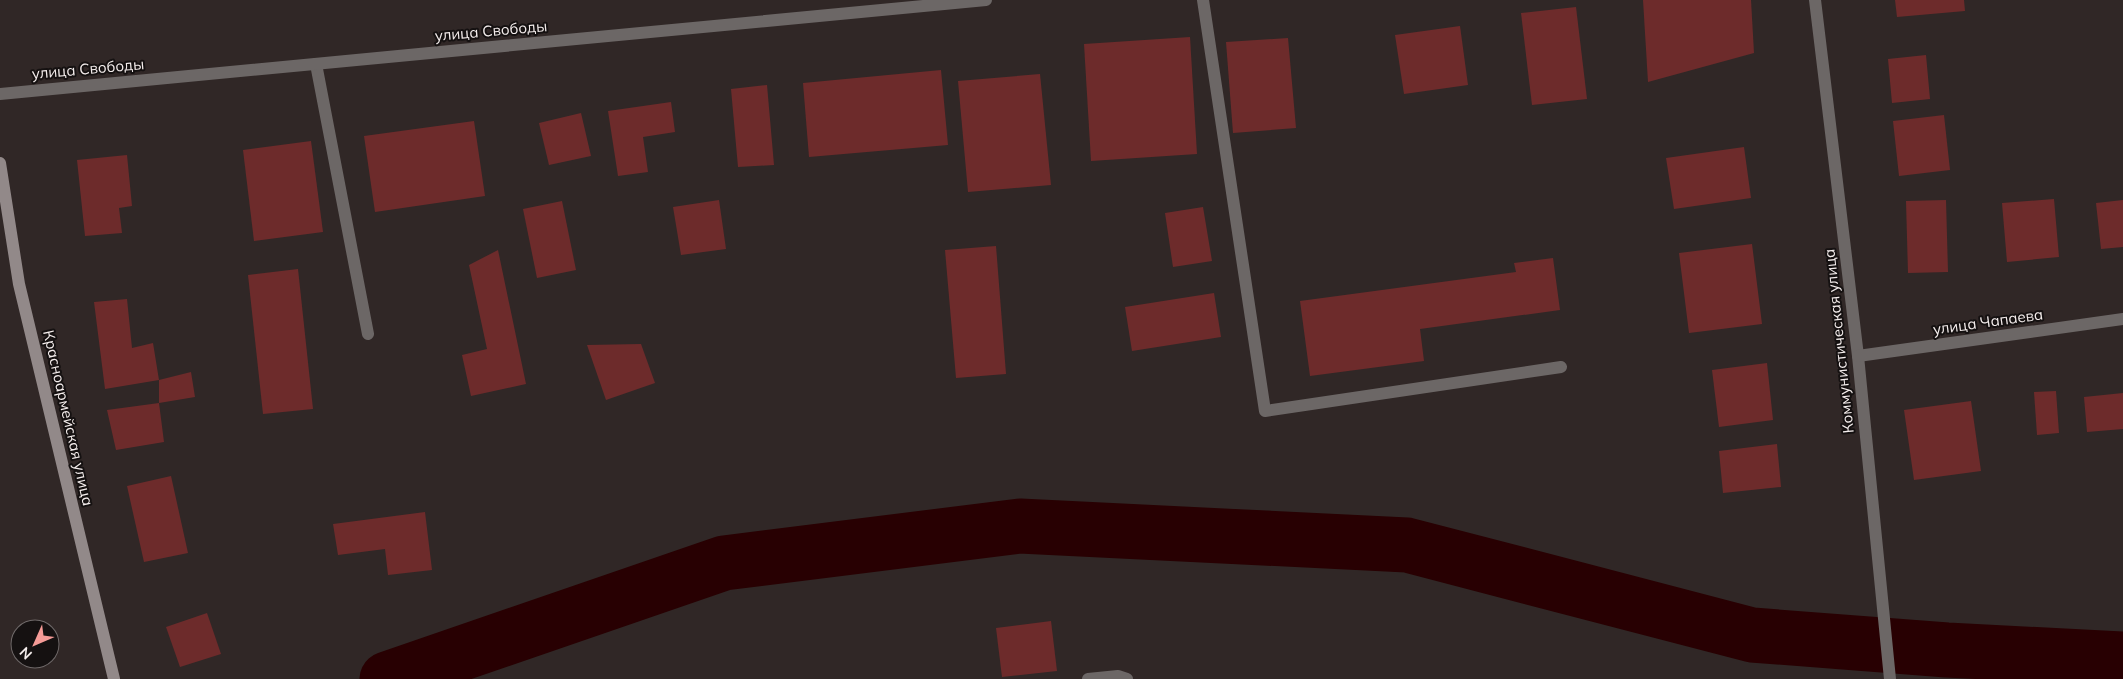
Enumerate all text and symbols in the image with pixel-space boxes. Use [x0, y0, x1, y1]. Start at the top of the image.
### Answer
street label: улица Свободы [434, 16, 548, 45]
street label: улица Свободы [31, 54, 145, 83]
street label: Коммунистическая улица [1819, 248, 1858, 434]
street label: улица Чапаева [1932, 304, 2044, 339]
street label: Красноармейская улица [39, 328, 98, 508]
north arrow [10, 619, 60, 669]
text: N [16, 643, 36, 663]

